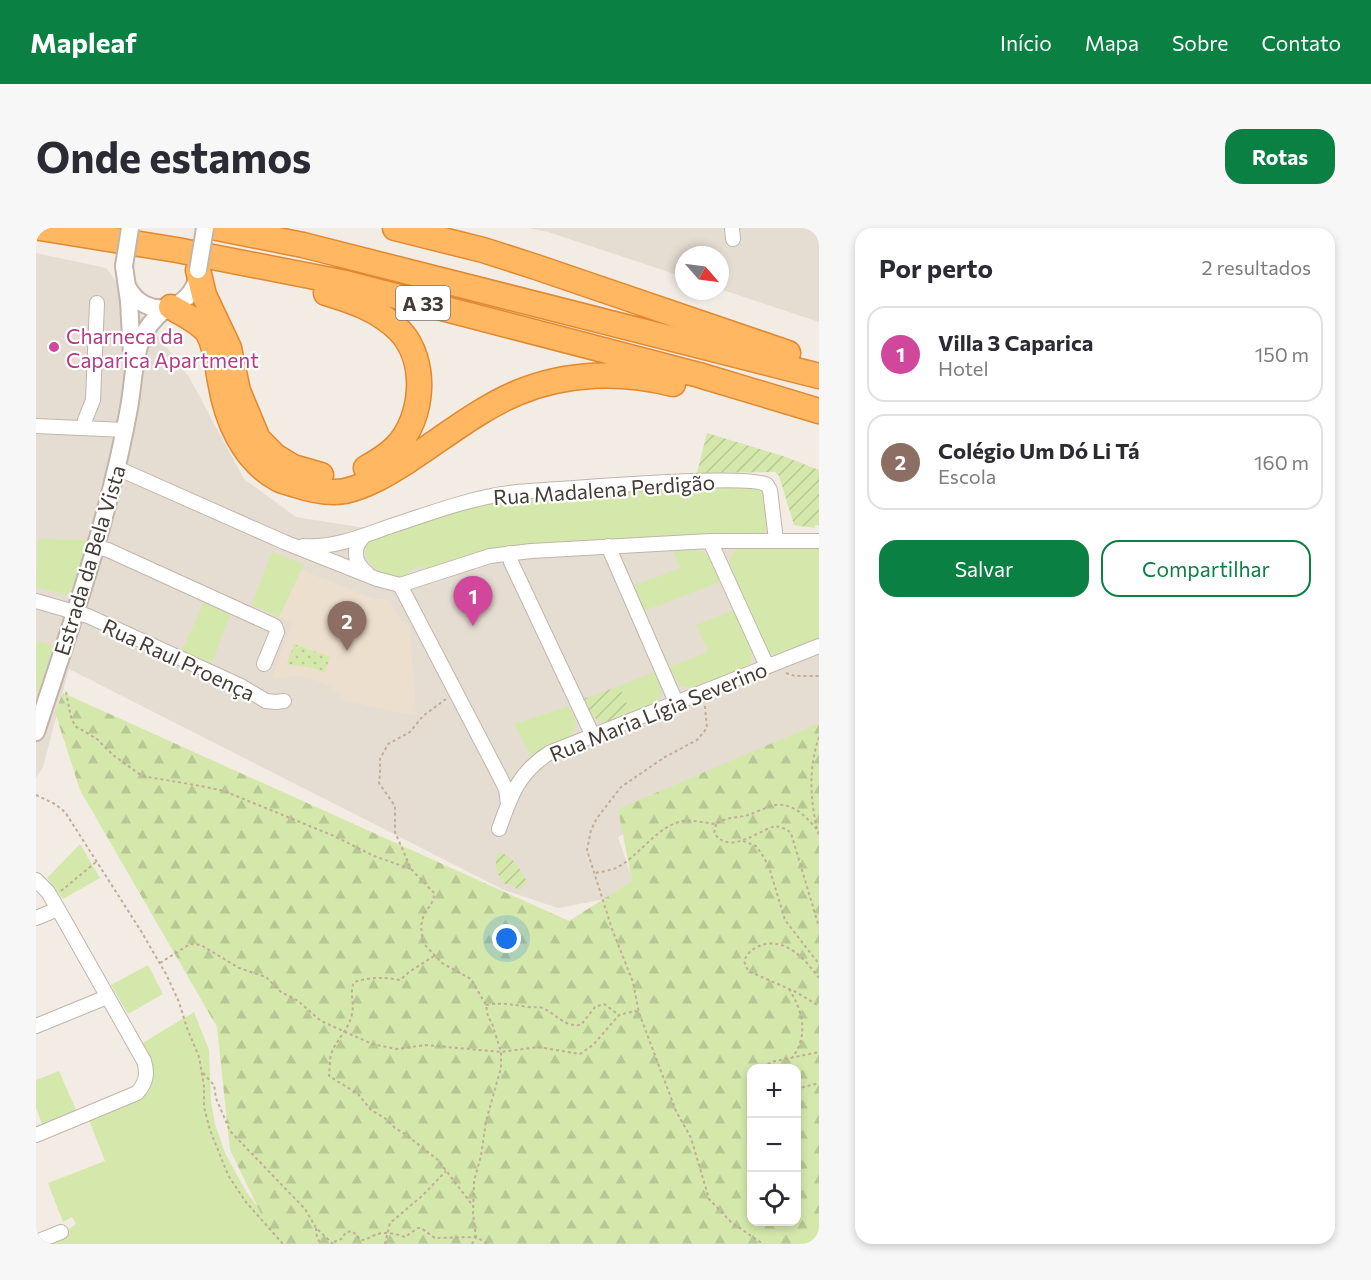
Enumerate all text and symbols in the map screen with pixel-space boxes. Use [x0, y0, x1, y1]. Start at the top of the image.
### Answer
text: Mapleaf [30, 25, 137, 59]
text: Início [1000, 30, 1052, 55]
text: Mapa [1085, 30, 1139, 55]
text: Sobre [1172, 30, 1228, 55]
text: Contato [1261, 30, 1341, 55]
button: Rotas [1225, 129, 1335, 184]
text: Onde estamos [36, 130, 311, 182]
north arrow [675, 246, 729, 300]
text: Por perto [879, 252, 993, 283]
text: 2 resultados [1201, 255, 1311, 279]
road number: A 33 [396, 286, 450, 320]
place label: Charneca da Caparica Apartment [66, 323, 259, 372]
text: Villa 3 Caparica [938, 329, 1093, 356]
marker: Charneca da Caparica Apartment [47, 340, 61, 354]
text: 1 [896, 342, 905, 366]
text: 150 m [1255, 342, 1309, 366]
text: Hotel [938, 356, 988, 380]
text: Colégio Um Dó Li Tá [938, 437, 1140, 464]
text: 2 [895, 450, 906, 474]
text: 160 m [1254, 450, 1309, 474]
street label: Estrada da Bela Vista [48, 462, 130, 658]
text: Escola [938, 464, 996, 488]
street label: Rua Madalena Perdigão [492, 469, 716, 509]
button: Salvar [879, 540, 1089, 597]
button: Compartilhar [1101, 540, 1311, 597]
pin: 1 [454, 576, 492, 626]
pin: 2 [328, 602, 366, 651]
street label: Rua Raul Proença [99, 613, 259, 705]
street label: Rua Maria Lígia Severino [546, 656, 770, 766]
your location [492, 924, 521, 953]
map controls [747, 1064, 801, 1226]
button: + [747, 1064, 801, 1118]
button: − [747, 1118, 801, 1172]
button: locate [747, 1172, 801, 1226]

